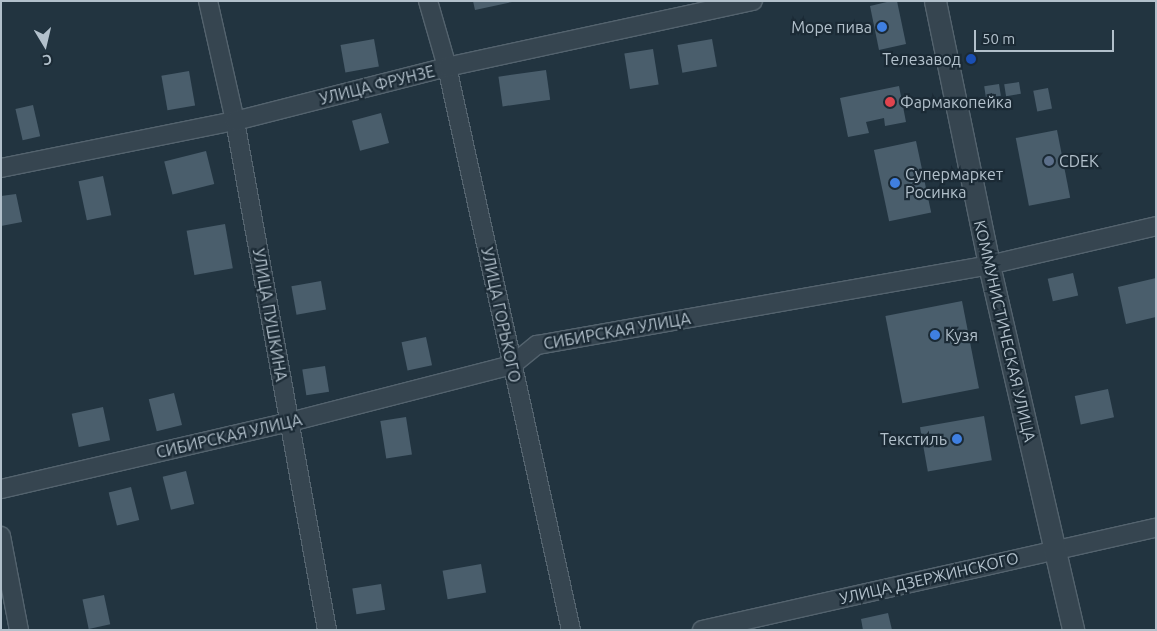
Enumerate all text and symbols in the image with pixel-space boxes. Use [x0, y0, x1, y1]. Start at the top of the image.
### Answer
place label: Море пива [791, 17, 872, 37]
north arrow [20, 20, 70, 70]
scale bar [977, 20, 1117, 52]
marker: Море пива [876, 21, 888, 33]
text: 50 m [982, 30, 1015, 47]
place label: Телезавод [882, 49, 961, 69]
text: С [42, 51, 53, 68]
marker: Телезавод [965, 53, 977, 65]
street label: УЛИЦА ФРУНЗЕ [317, 61, 437, 109]
place label: Фармакопейка [900, 92, 1012, 112]
marker: Фармакопейка [884, 96, 896, 108]
place label: CDEK [1059, 151, 1099, 171]
marker: CDEK [1043, 155, 1055, 167]
place label: Супермаркет Росинка [905, 164, 1003, 202]
marker: Супермаркет Росинка [889, 177, 901, 189]
street label: КОММУНИСТИЧЕСКАЯ УЛИЦА [970, 218, 1040, 444]
street label: УЛИЦА ГОРЬКОГО [477, 246, 525, 384]
street label: УЛИЦА ПУШКИНА [249, 247, 291, 383]
street label: СИБИРСКАЯ УЛИЦА [542, 309, 692, 353]
place label: Кузя [945, 325, 978, 345]
marker: Кузя [929, 329, 941, 341]
street label: СИБИРСКАЯ УЛИЦА [154, 410, 304, 462]
place label: Текстиль [880, 429, 947, 449]
marker: Текстиль [951, 433, 963, 445]
street label: УЛИЦА ДЗЕРЖИНСКОГО [838, 548, 1020, 608]

